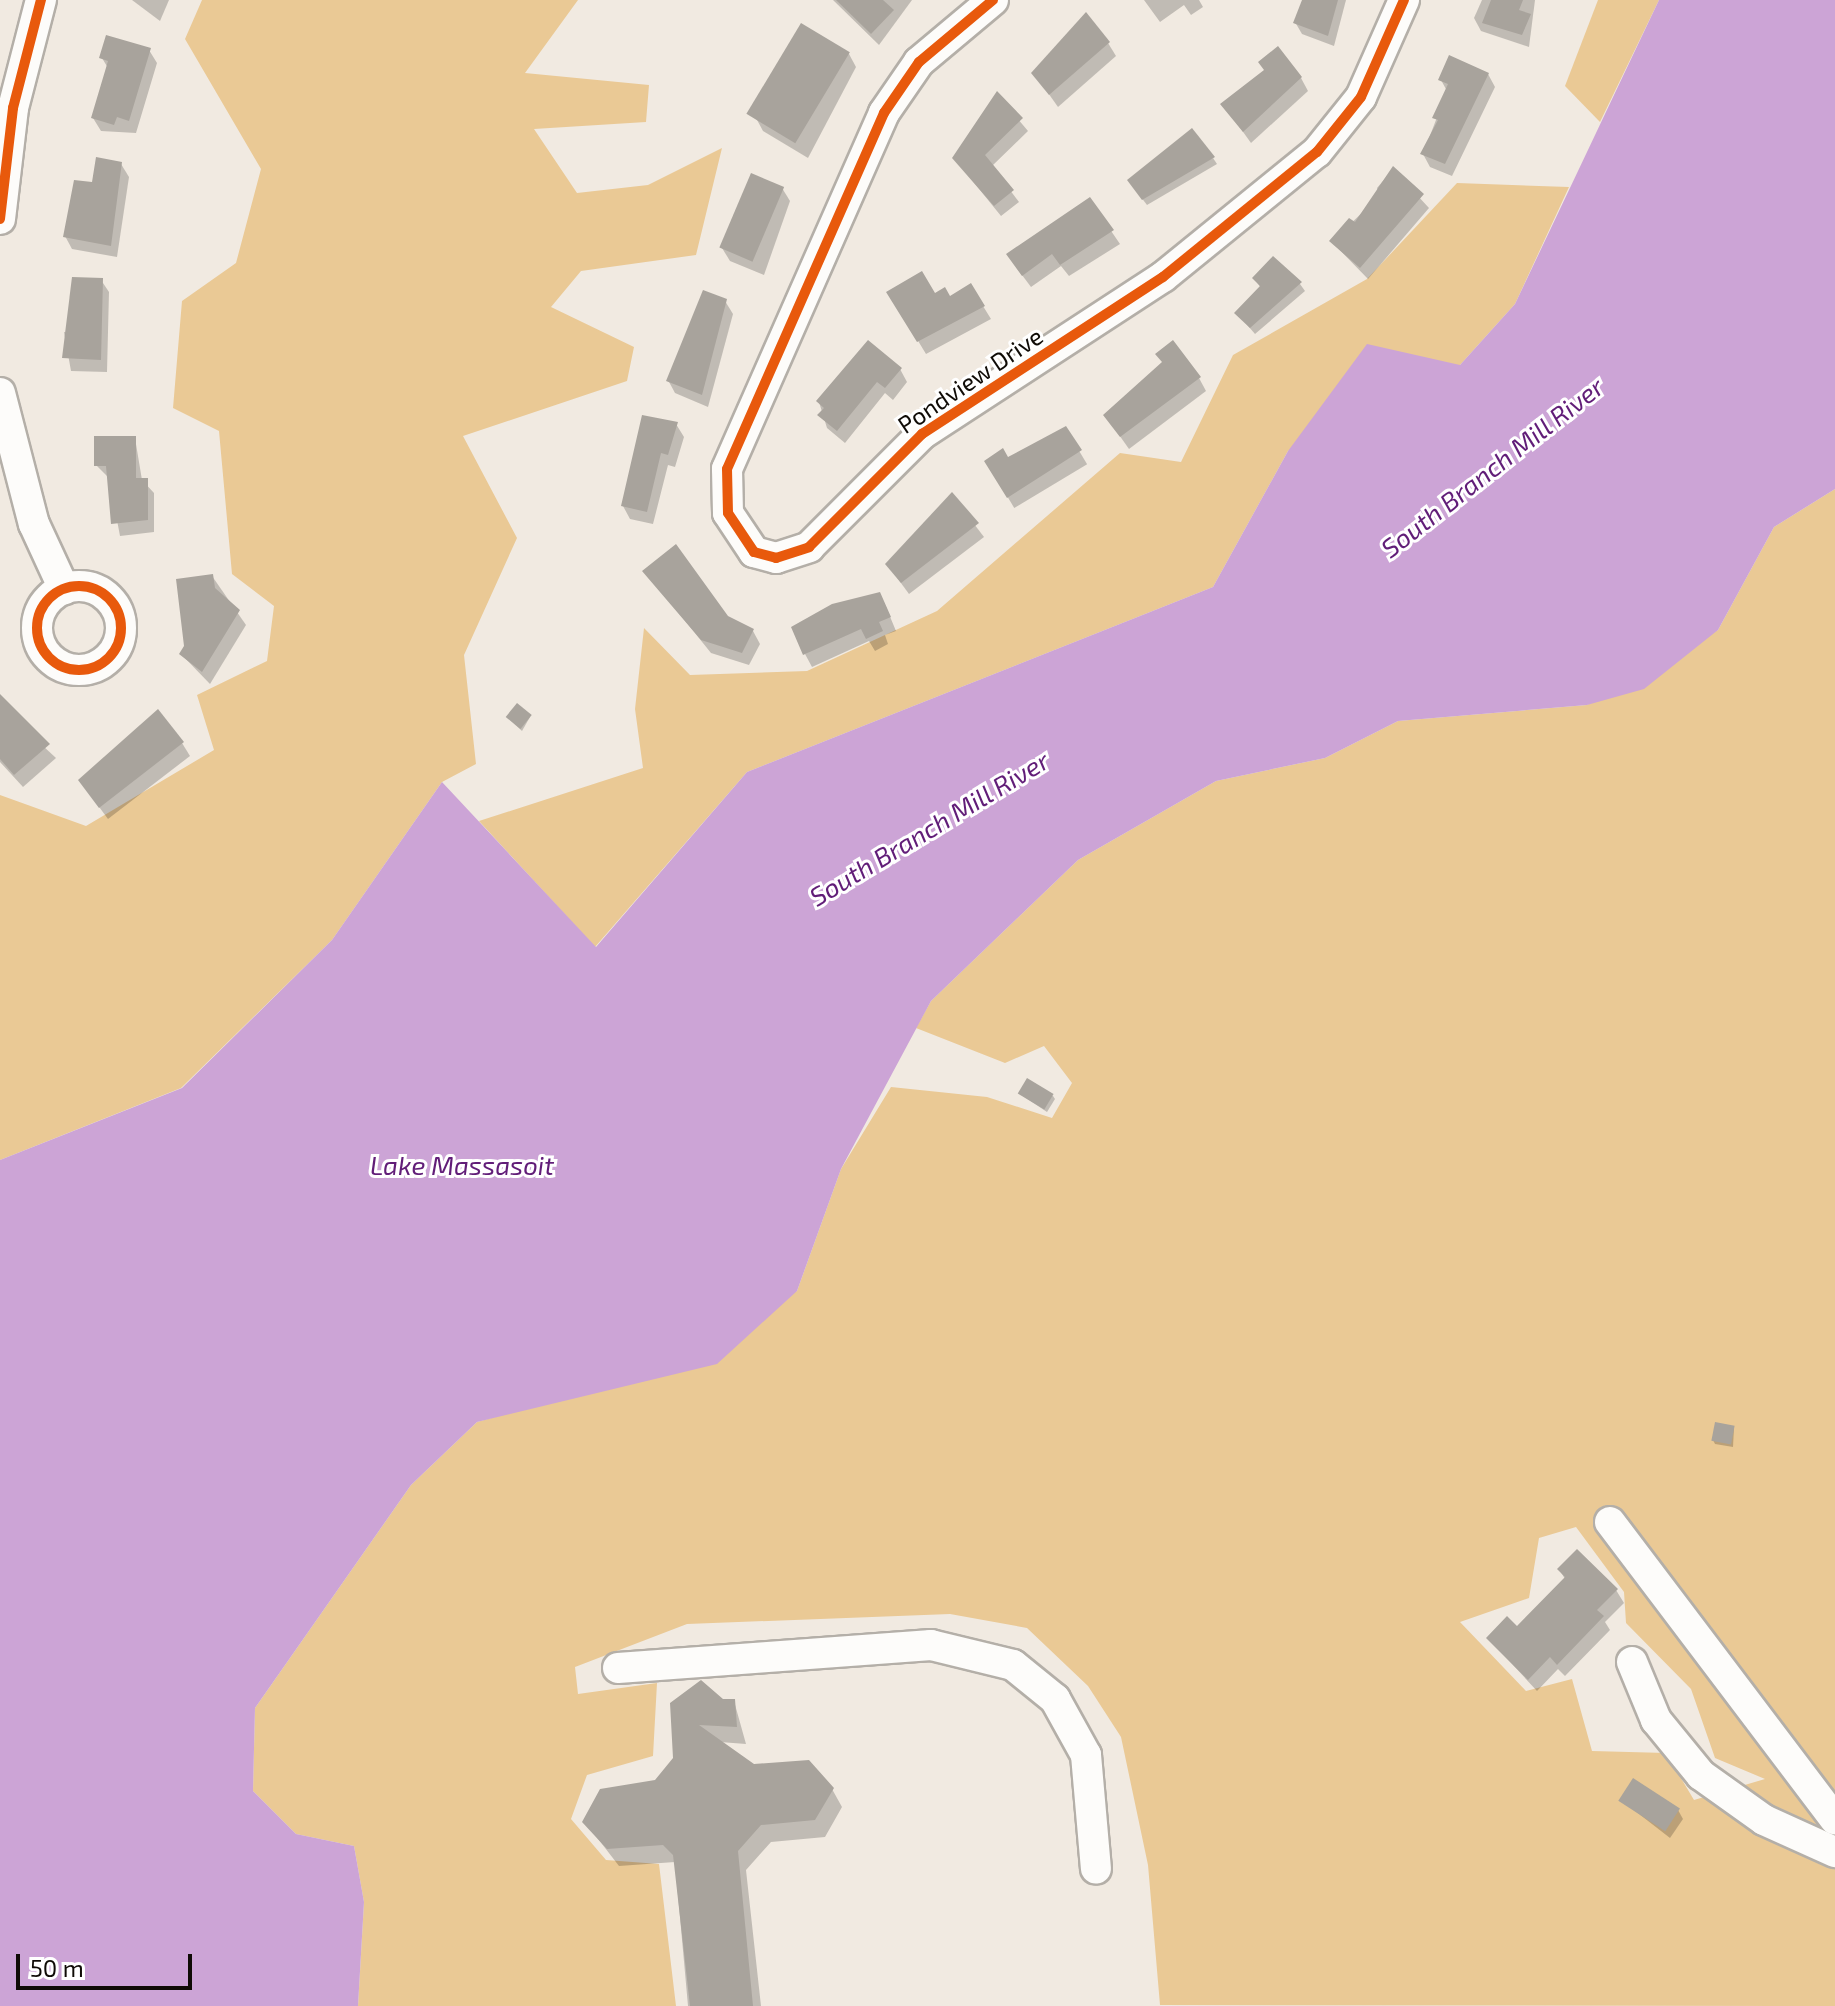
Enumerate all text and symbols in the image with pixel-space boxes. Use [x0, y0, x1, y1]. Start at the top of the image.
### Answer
street label: Pondview Drive [892, 321, 1048, 439]
water label: South Branch Mill River [1374, 370, 1610, 564]
water label: South Branch Mill River [803, 744, 1055, 912]
water label: Lake Massasoit [370, 1149, 554, 1181]
scale bar [20, 1938, 196, 1988]
text: 50 m [30, 1953, 84, 1982]

